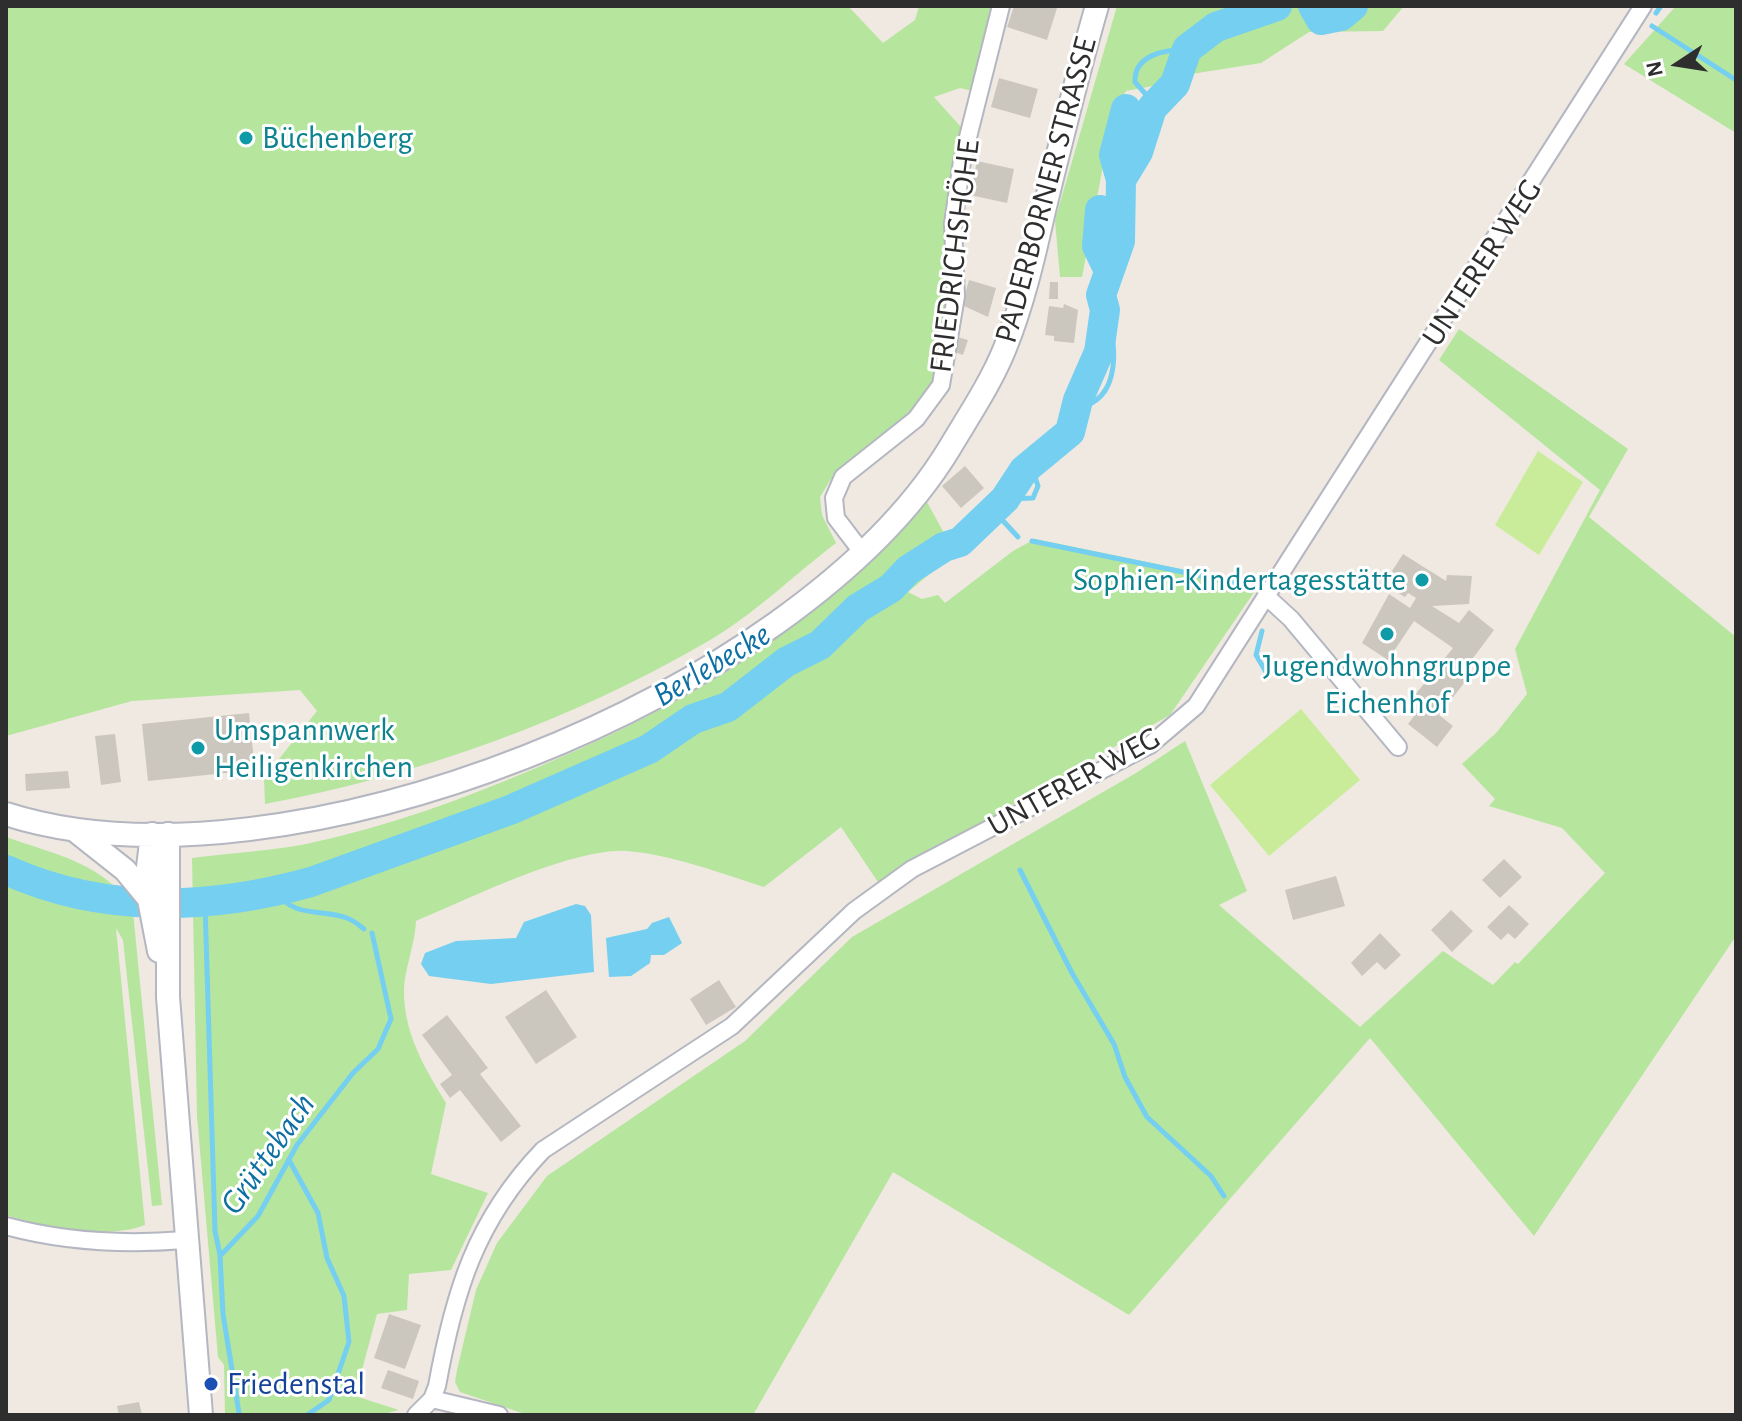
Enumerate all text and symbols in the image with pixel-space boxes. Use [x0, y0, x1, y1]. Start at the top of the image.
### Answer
north arrow [1638, 24, 1718, 104]
street label: PADERBORNER STRASSE [987, 33, 1105, 347]
text: N [1642, 59, 1667, 79]
place label: Büchenberg [262, 119, 413, 157]
marker: Büchenberg [237, 129, 255, 147]
street label: FRIEDRICHSHÖHE [922, 137, 988, 375]
street label: UNTERER WEG [1414, 172, 1550, 354]
place label: Sophien-Kindertagesstätte [1073, 561, 1406, 599]
marker: Sophien-Kindertagesstätte [1413, 571, 1431, 589]
water label: Berlebecke [646, 614, 778, 716]
marker: Jugendwohngruppe Eichenhof [1378, 625, 1396, 643]
place label: Jugendwohngruppe Eichenhof [1263, 647, 1511, 722]
place label: Umspannwerk Heiligenkirchen [214, 711, 413, 786]
street label: UNTERER WEG [981, 719, 1167, 845]
marker: Umspannwerk Heiligenkirchen [189, 739, 207, 757]
water label: Grüttebach [212, 1086, 324, 1222]
place label: Friedenstal [227, 1365, 365, 1403]
marker: Friedenstal [202, 1375, 220, 1393]

